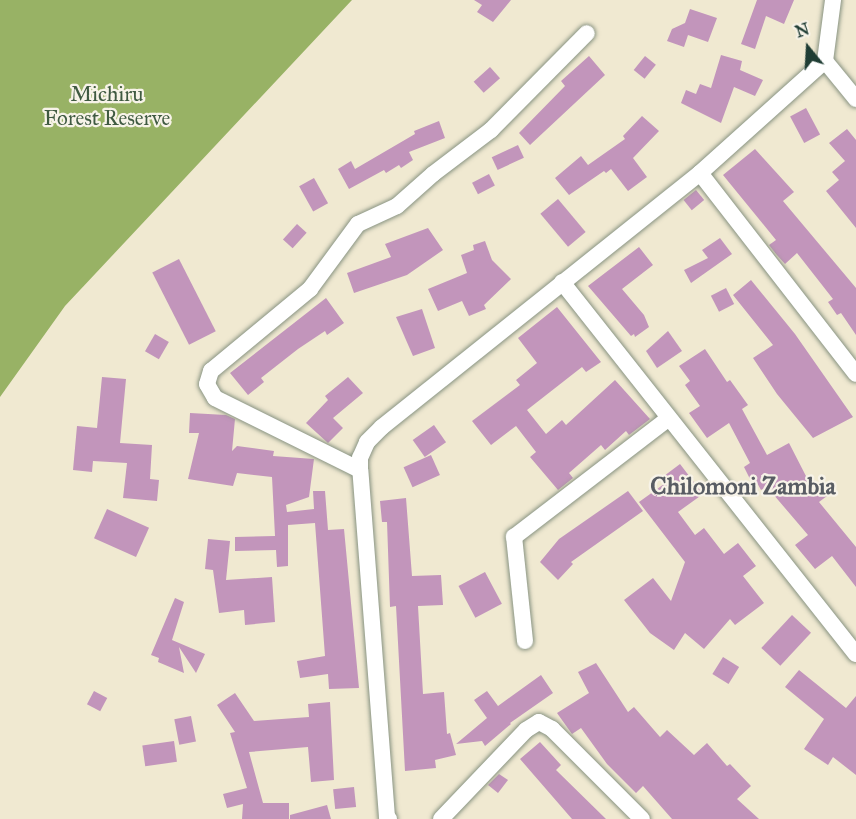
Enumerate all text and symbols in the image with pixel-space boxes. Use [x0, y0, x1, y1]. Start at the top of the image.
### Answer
north arrow [778, 18, 838, 78]
text: N [793, 19, 812, 42]
park label: Michiru Forest Reserve [44, 81, 170, 131]
district label: Chilomoni Zambia [650, 473, 836, 501]

